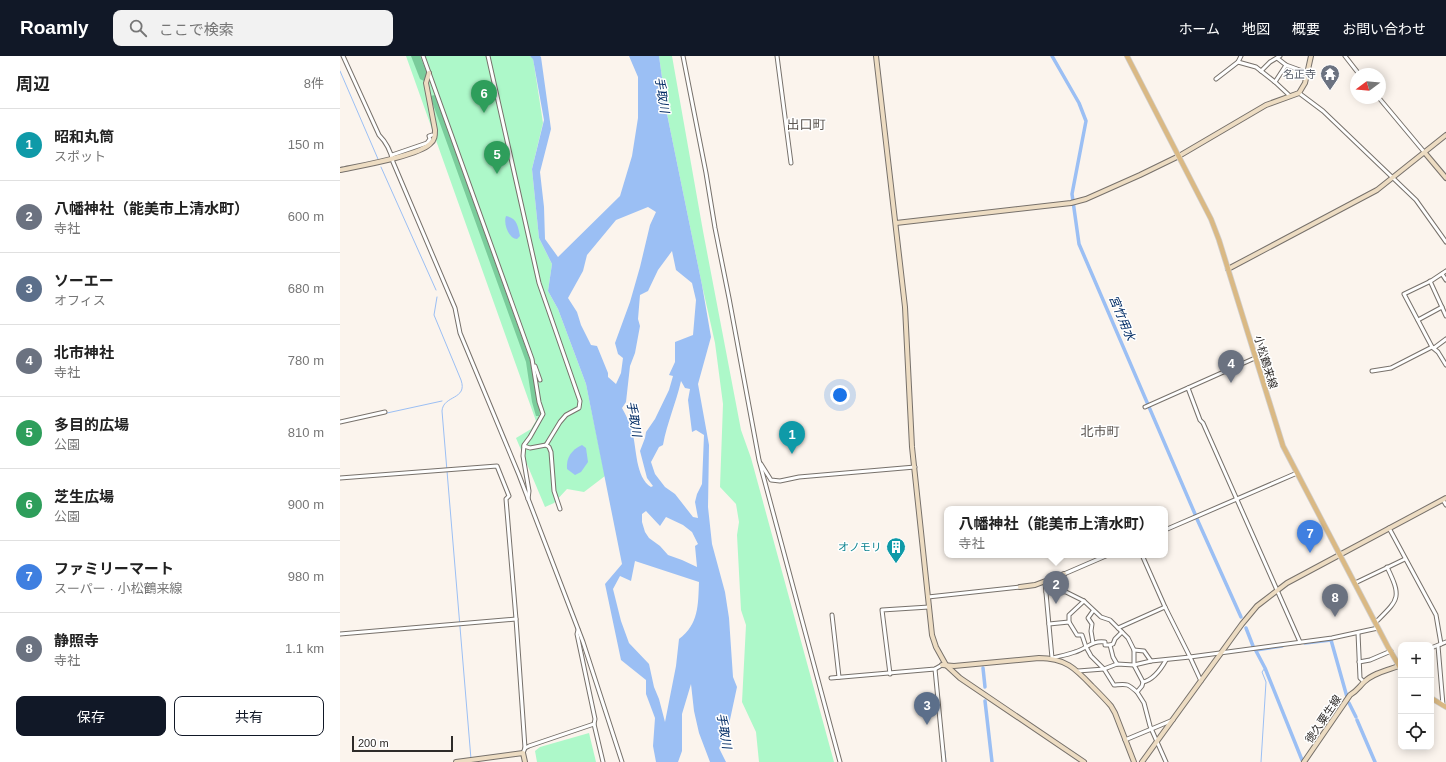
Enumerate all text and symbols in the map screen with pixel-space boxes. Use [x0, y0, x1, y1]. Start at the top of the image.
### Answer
search box [113, 10, 393, 46]
text: Roamly [20, 17, 89, 38]
icon: search [127, 17, 149, 39]
text: ここで検索 [159, 21, 234, 38]
text: ホーム [1178, 21, 1220, 37]
text: 地図 [1242, 21, 1270, 37]
text: 概要 [1292, 21, 1320, 37]
text: お問い合わせ [1342, 21, 1426, 37]
temple icon: 名正寺 [1319, 63, 1341, 91]
place label: 名正寺 [1283, 68, 1316, 80]
north arrow [1350, 68, 1386, 104]
text: 周辺 [16, 75, 50, 94]
text: 8件 [304, 76, 324, 91]
water label: 手取川 [652, 76, 672, 116]
pin: 6 [471, 80, 497, 113]
district label: 出口町 [786, 117, 826, 132]
text: 昭和丸筒 [54, 128, 114, 145]
text: 1 [25, 137, 33, 152]
text: 150 m [288, 137, 324, 152]
pin: 5 [484, 141, 510, 174]
text: スポット [54, 149, 106, 164]
text: 八幡神社（能美市上清水町） [54, 200, 249, 217]
text: 2 [25, 209, 33, 224]
text: 600 m [288, 209, 324, 224]
text: 寺社 [54, 221, 80, 236]
text: ソーエー [54, 272, 114, 289]
text: 3 [25, 281, 33, 296]
text: 680 m [288, 281, 324, 296]
text: オフィス [54, 293, 106, 308]
water label: 宮竹用水 [1106, 293, 1139, 345]
street label: 小松鶴来線 [1252, 334, 1280, 390]
text: 北市神社 [54, 344, 114, 361]
pin: 4 [1218, 350, 1244, 383]
text: 4 [25, 353, 33, 368]
text: 780 m [288, 353, 324, 368]
text: 寺社 [54, 365, 80, 380]
your location [830, 385, 850, 405]
water label: 手取川 [624, 400, 644, 440]
text: 多目的広場 [54, 416, 129, 433]
pin: 1 [779, 421, 805, 454]
district label: 北市町 [1080, 424, 1120, 439]
text: 5 [25, 425, 33, 440]
text: 810 m [288, 425, 324, 440]
text: 公園 [54, 437, 80, 452]
text: 芝生広場 [54, 488, 114, 505]
text: 6 [25, 497, 33, 512]
text: 900 m [288, 497, 324, 512]
popup [944, 506, 1168, 558]
text: 公園 [54, 509, 80, 524]
text: 八幡神社（能美市上清水町） [958, 515, 1154, 532]
pin: 7 [1297, 520, 1323, 553]
building icon: オノモリ [885, 536, 907, 564]
text: 寺社 [958, 536, 985, 551]
place label: オノモリ [838, 541, 882, 553]
text: ファミリーマート [54, 560, 174, 577]
text: 7 [25, 569, 33, 584]
text: 980 m [288, 569, 324, 584]
pin: 2 [1043, 571, 1069, 604]
text: スーパー · 小松鶴来線 [54, 581, 182, 596]
pin: 8 [1322, 584, 1348, 617]
text: 静照寺 [54, 632, 99, 649]
text: 8 [25, 641, 33, 656]
text: 1.1 km [285, 641, 324, 656]
map controls [1398, 642, 1434, 750]
button: + [1398, 642, 1434, 678]
text: 寺社 [54, 653, 80, 668]
button: − [1398, 678, 1434, 714]
pin: 3 [914, 692, 940, 725]
street label: 徳久粟生線 [1303, 693, 1343, 745]
button: 保存 [16, 696, 166, 736]
button: 共有 [174, 696, 324, 736]
water label: 手取川 [714, 712, 734, 752]
button: locate [1398, 714, 1434, 750]
scale bar [352, 734, 453, 753]
text: 200 m [358, 737, 389, 749]

